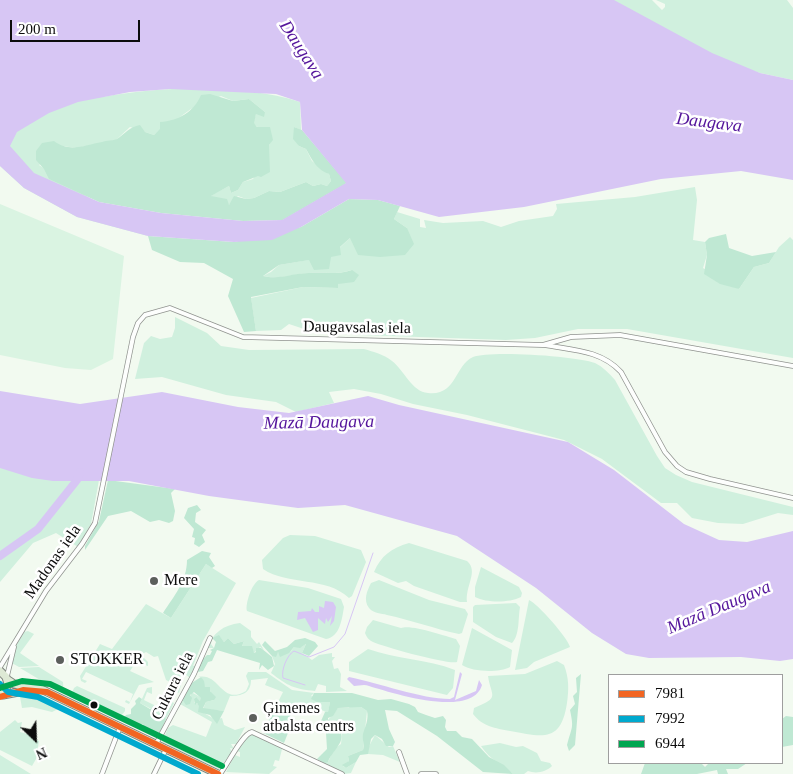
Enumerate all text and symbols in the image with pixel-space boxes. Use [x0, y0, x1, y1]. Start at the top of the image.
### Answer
scale bar [12, 10, 142, 42]
water label: Daugava [274, 16, 328, 84]
text: 200 m [18, 21, 56, 37]
water label: Daugava [675, 108, 743, 138]
street label: Daugavsalas iela [303, 317, 411, 339]
water label: Mazā Daugava [264, 411, 374, 435]
street label: Madonas iela [21, 521, 85, 603]
place label: Mere [164, 571, 198, 591]
marker: Mere [148, 575, 160, 587]
water label: Mazā Daugava [664, 576, 774, 640]
street label: Cukura iela [148, 649, 198, 723]
place label: STOKKER [70, 650, 143, 670]
marker: STOKKER [54, 654, 66, 666]
legend [608, 674, 783, 764]
text: 7981 [655, 685, 685, 701]
place label: Ģimenes atbalsta centrs [263, 699, 354, 737]
unlabelled marker [89, 700, 99, 710]
text: 7992 [655, 710, 685, 726]
marker: Ģimenes atbalsta centrs [247, 712, 259, 724]
north arrow [10, 714, 60, 764]
text: 6944 [655, 735, 685, 751]
text: N [34, 744, 49, 762]

